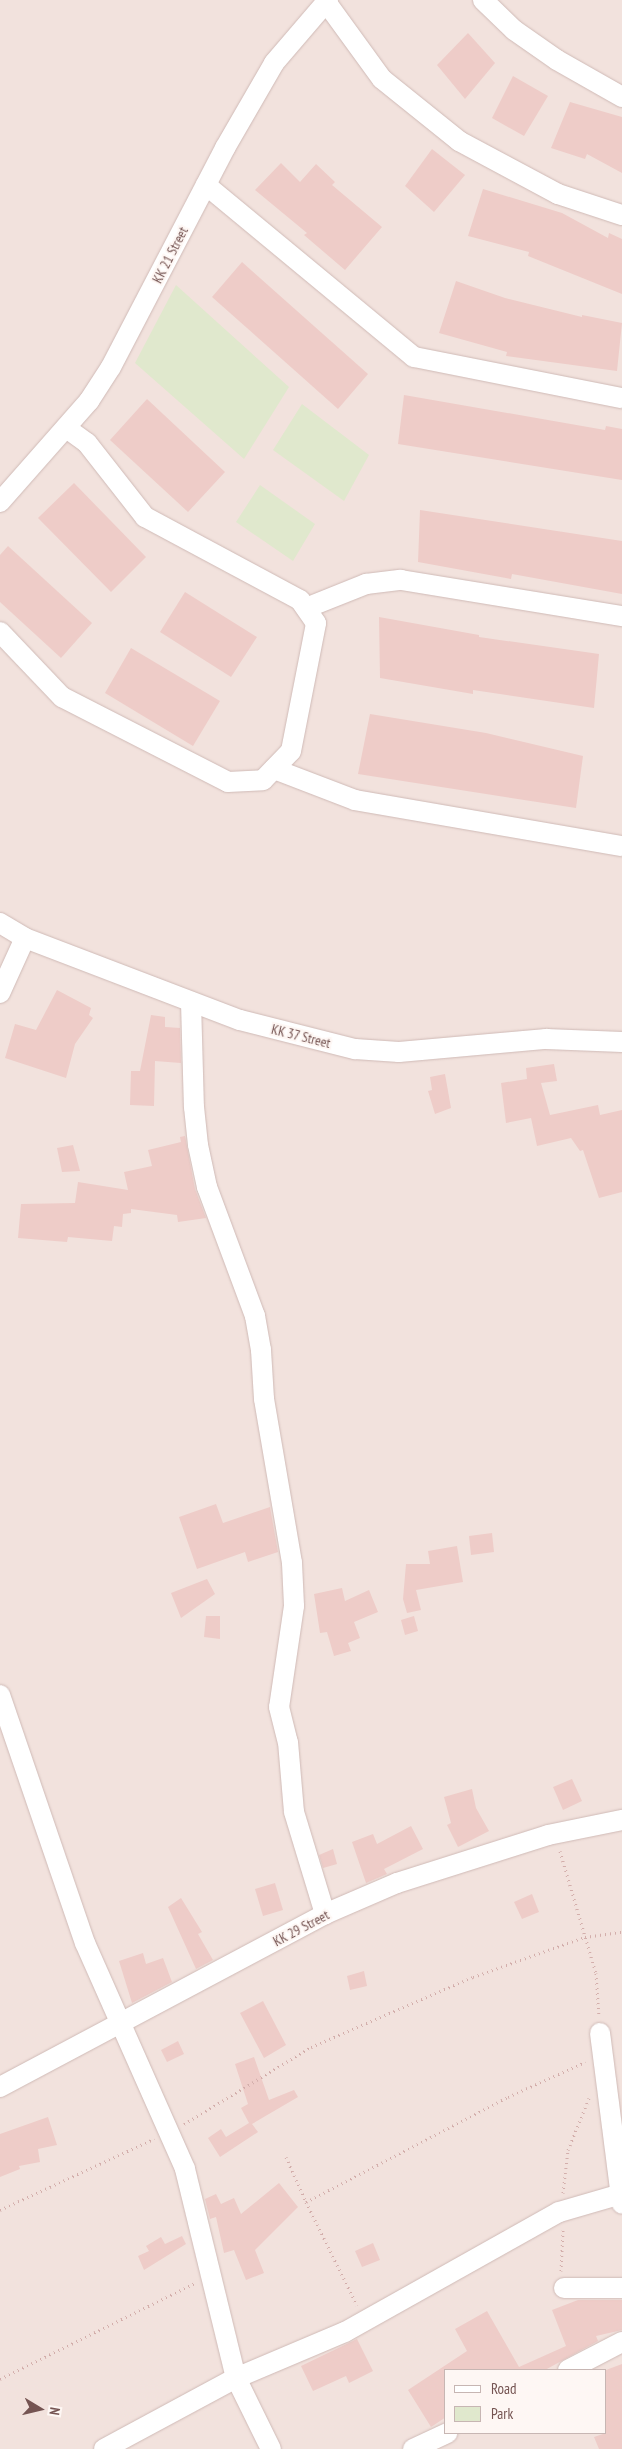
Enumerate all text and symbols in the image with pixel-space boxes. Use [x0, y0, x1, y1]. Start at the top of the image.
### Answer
street label: KK 21 Street [149, 224, 191, 286]
street label: KK 37 Street [269, 1020, 333, 1052]
street label: KK 29 Street [270, 1906, 332, 1950]
legend [444, 2369, 607, 2434]
text: Road [491, 2379, 517, 2398]
north arrow [15, 2384, 65, 2434]
text: Park [491, 2404, 513, 2423]
text: N [45, 2406, 64, 2416]

